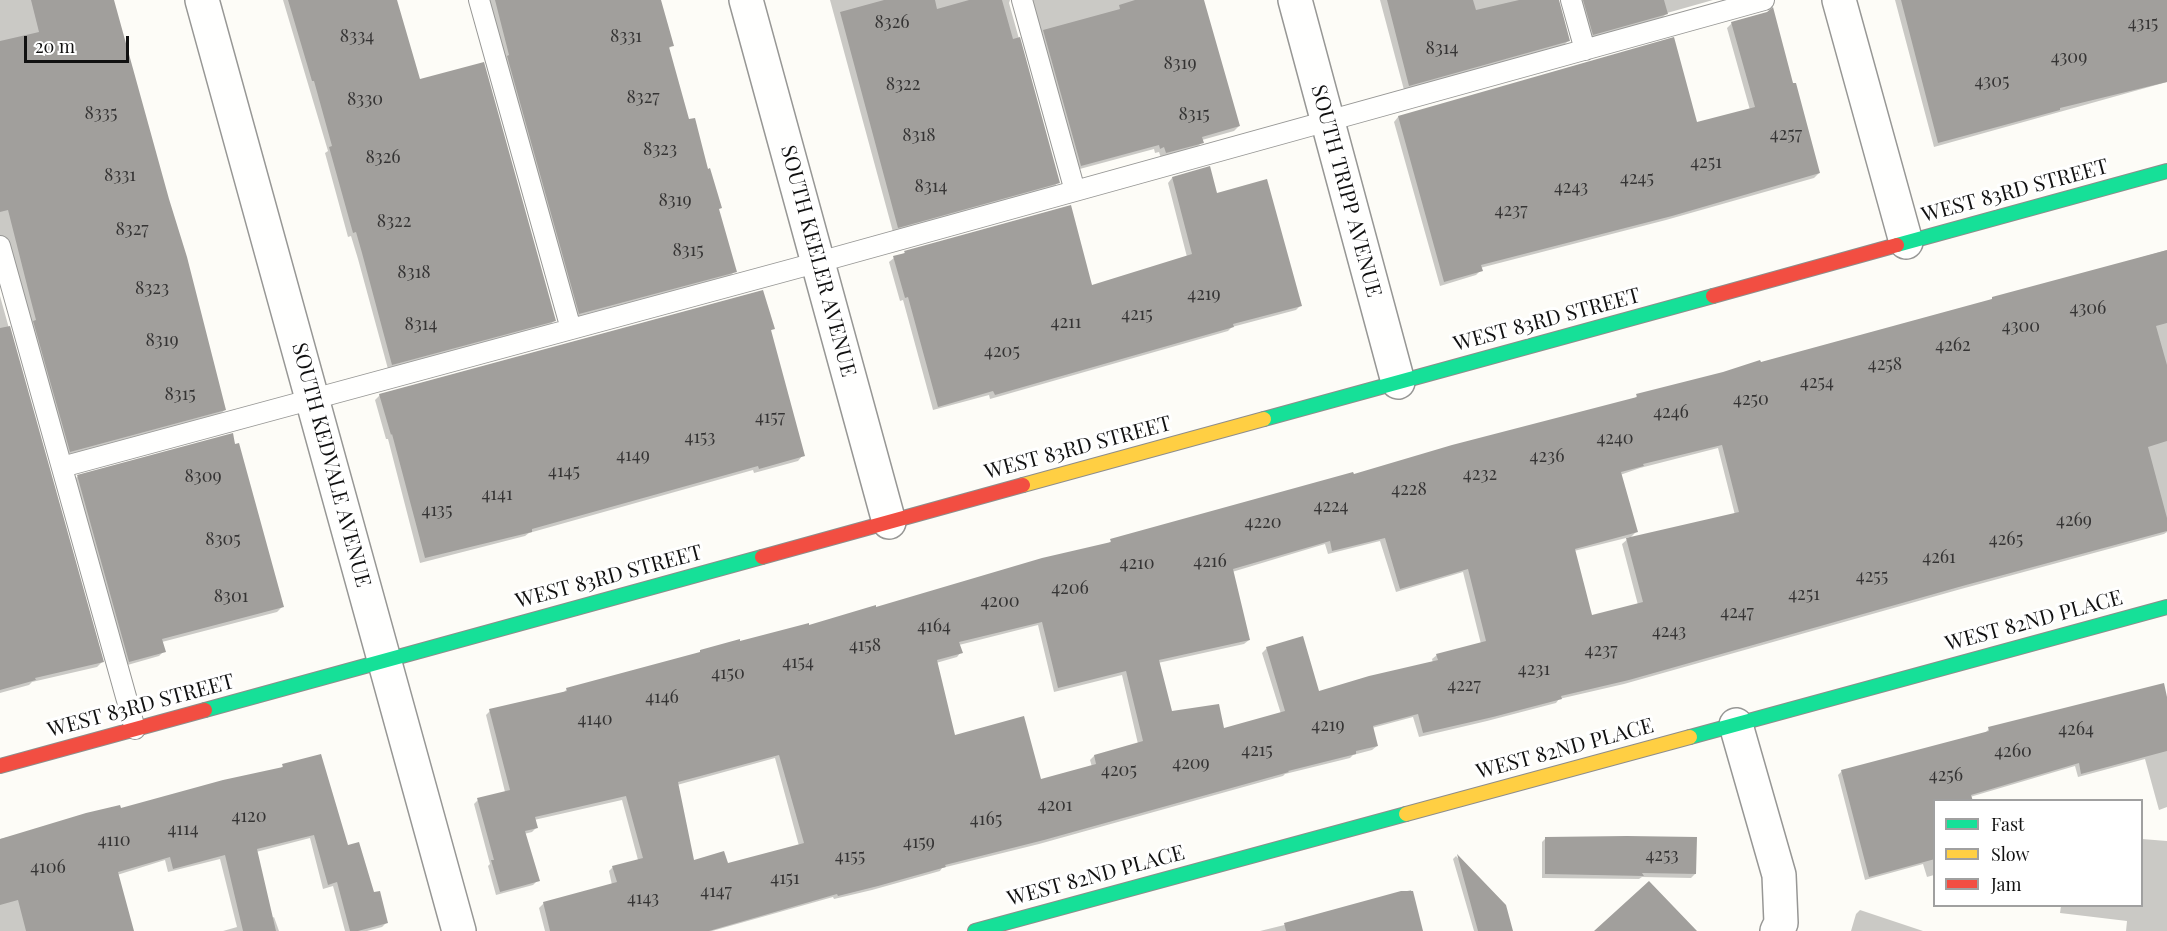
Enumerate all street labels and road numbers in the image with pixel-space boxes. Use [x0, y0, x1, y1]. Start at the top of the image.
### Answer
street label: SOUTH TRIPP AVENUE [1305, 82, 1387, 300]
street label: SOUTH KEELER AVENUE [775, 142, 861, 380]
street label: WEST 83RD STREET [1919, 154, 2111, 228]
street label: WEST 83RD STREET [1451, 283, 1643, 357]
street label: SOUTH KEDVALE AVENUE [286, 340, 376, 590]
street label: WEST 83RD STREET [982, 411, 1174, 485]
street label: WEST 83RD STREET [513, 540, 705, 614]
street label: WEST 82ND PLACE [1943, 585, 2125, 657]
street label: WEST 83RD STREET [45, 669, 237, 743]
street label: WEST 82ND PLACE [1474, 713, 1656, 785]
street label: WEST 82ND PLACE [1005, 840, 1187, 912]

